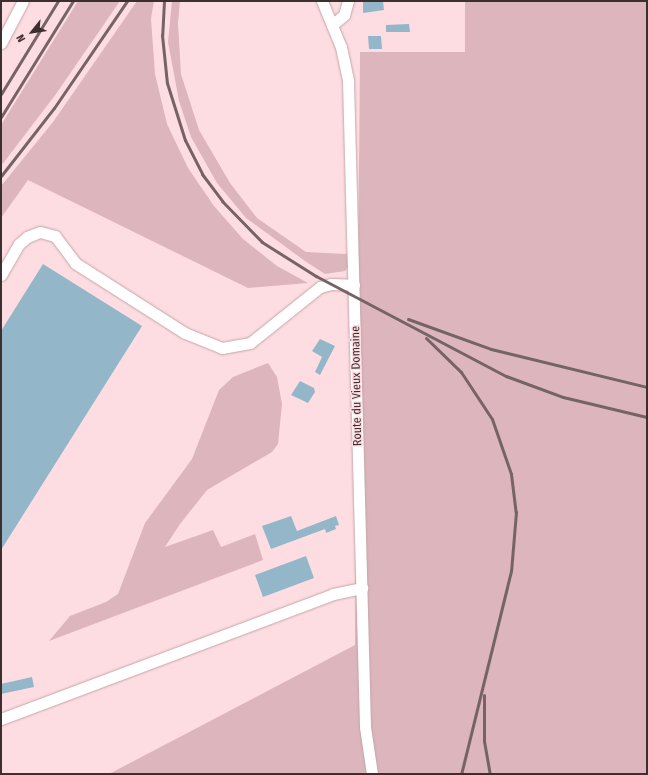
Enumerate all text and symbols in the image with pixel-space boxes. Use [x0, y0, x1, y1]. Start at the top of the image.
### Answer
north arrow [12, 12, 52, 52]
text: N [14, 32, 28, 44]
street label: Route du Vieux Domaine [349, 326, 365, 446]

